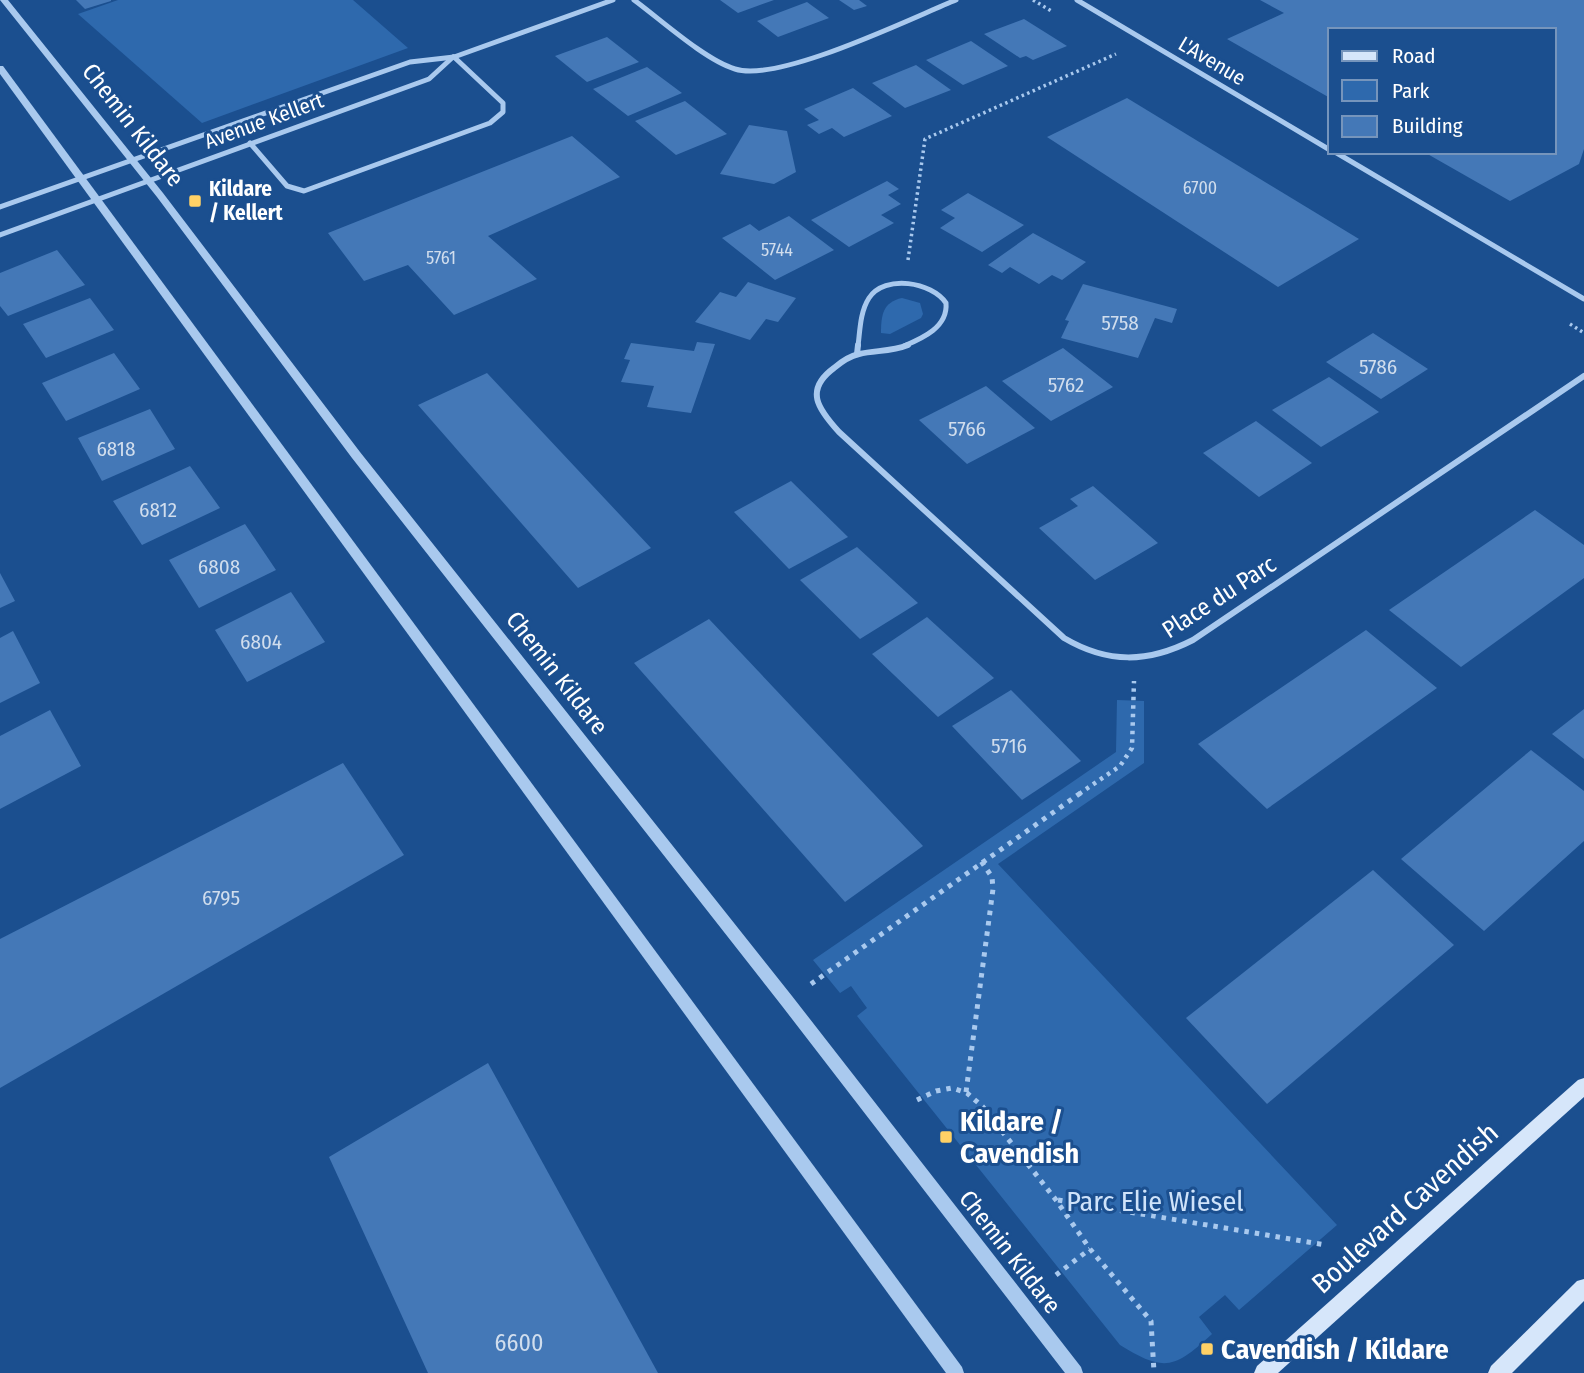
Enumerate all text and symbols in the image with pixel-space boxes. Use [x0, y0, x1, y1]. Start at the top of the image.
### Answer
legend [1328, 28, 1556, 154]
street label: L'Avenue [1174, 31, 1250, 91]
text: Road [1392, 43, 1436, 69]
street label: Chemin Kildare [76, 58, 190, 192]
text: Park [1392, 78, 1430, 104]
street label: Avenue Kellert [201, 87, 327, 155]
text: Building [1392, 113, 1463, 139]
place label: Kildare / Kellert [209, 176, 283, 226]
house number: 6700 [1183, 177, 1217, 199]
marker: Kildare / Kellert [187, 193, 203, 209]
house number: 5744 [761, 239, 793, 261]
house number: 5761 [426, 247, 456, 269]
house number: 5758 [1101, 310, 1139, 336]
house number: 5786 [1359, 354, 1397, 380]
house number: 5762 [1048, 372, 1084, 398]
house number: 5766 [948, 416, 986, 442]
house number: 6818 [96, 436, 136, 462]
house number: 6812 [139, 497, 177, 523]
street label: Place du Parc [1157, 550, 1281, 644]
house number: 6808 [198, 554, 240, 580]
street label: Chemin Kildare [500, 606, 614, 740]
house number: 6804 [240, 629, 282, 655]
house number: 5716 [991, 733, 1027, 759]
house number: 6795 [202, 885, 240, 911]
place label: Kildare / Cavendish [960, 1105, 1079, 1170]
street label: Boulevard Cavendish [1305, 1116, 1505, 1300]
marker: Kildare / Cavendish [938, 1129, 954, 1145]
street label: Chemin Kildare [953, 1185, 1067, 1319]
park label: Parc Elie Wiesel [1066, 1185, 1244, 1218]
house number: 6600 [495, 1329, 543, 1357]
place label: Cavendish / Kildare [1221, 1333, 1449, 1366]
marker: Cavendish / Kildare [1199, 1341, 1215, 1357]

